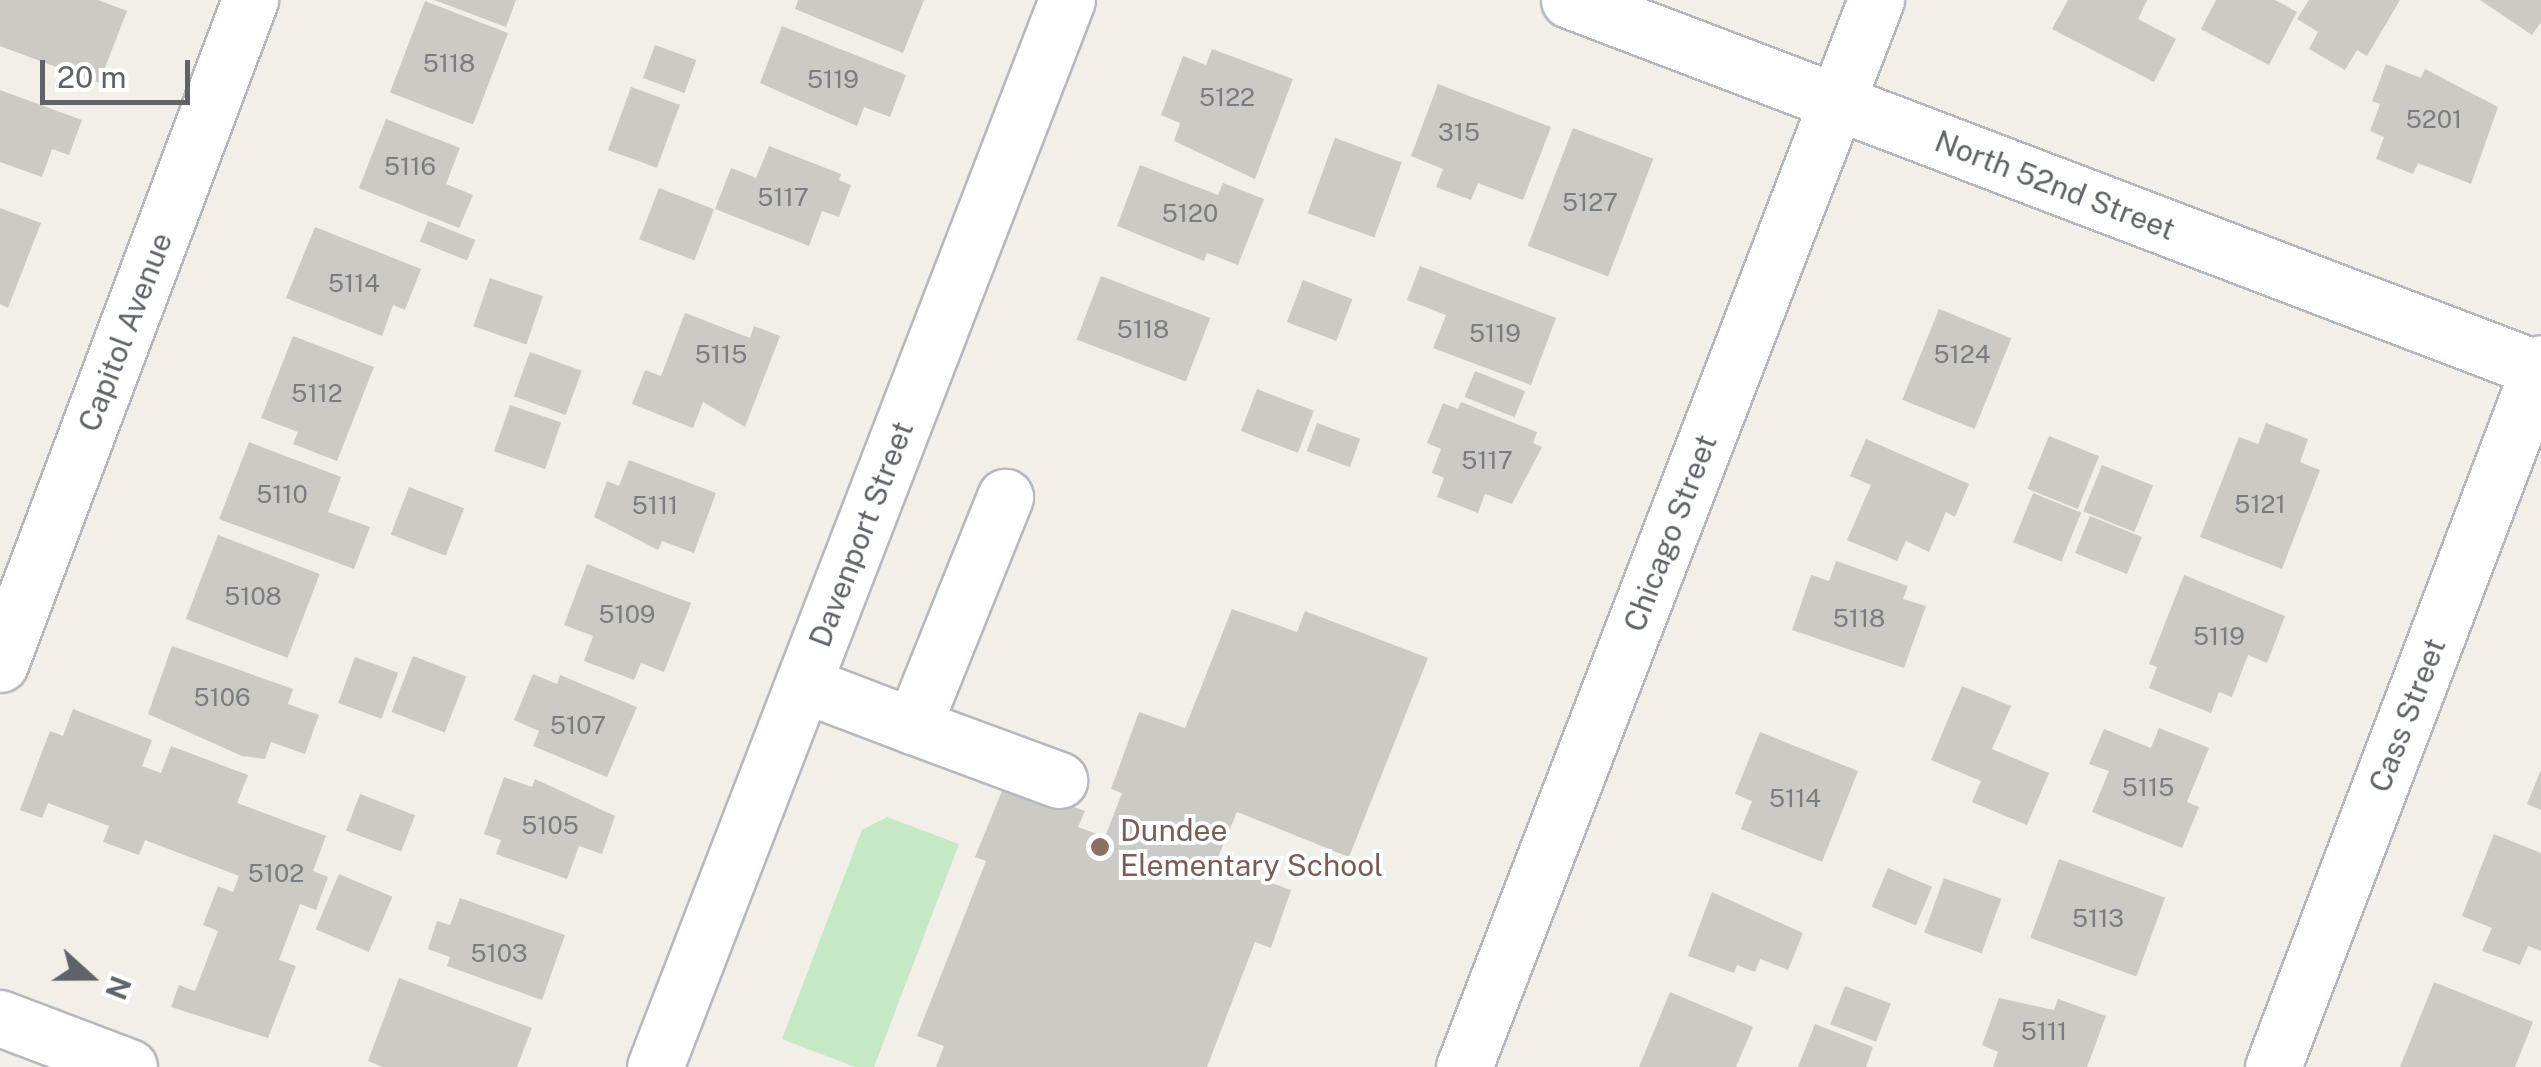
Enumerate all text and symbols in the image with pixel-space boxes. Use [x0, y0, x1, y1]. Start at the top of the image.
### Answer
scale bar [45, 40, 195, 102]
house number: 5118 [423, 48, 475, 78]
text: 20 m [57, 59, 126, 95]
house number: 5119 [807, 64, 859, 94]
house number: 5122 [1199, 82, 1255, 112]
house number: 5201 [2406, 104, 2462, 134]
house number: 315 [1438, 117, 1480, 147]
street label: North 52nd Street [1930, 123, 2180, 247]
house number: 5116 [384, 151, 436, 181]
house number: 5117 [757, 182, 809, 212]
house number: 5127 [1562, 187, 1618, 217]
house number: 5120 [1162, 198, 1218, 228]
street label: Capitol Avenue [71, 228, 179, 436]
house number: 5114 [328, 268, 380, 298]
house number: 5118 [1117, 314, 1169, 344]
house number: 5119 [1469, 318, 1521, 348]
house number: 5115 [695, 339, 747, 369]
house number: 5124 [1934, 339, 1990, 369]
house number: 5112 [291, 378, 343, 408]
street label: Davenport Street [801, 416, 921, 652]
street label: Chicago Street [1616, 429, 1724, 637]
house number: 5117 [1461, 445, 1513, 475]
house number: 5110 [256, 479, 308, 509]
house number: 5121 [2234, 489, 2286, 519]
house number: 5111 [632, 490, 678, 520]
house number: 5108 [224, 581, 282, 611]
house number: 5109 [599, 599, 655, 629]
house number: 5118 [1833, 603, 1885, 633]
house number: 5119 [2193, 621, 2245, 651]
street label: Cass Street [2361, 633, 2453, 797]
house number: 5106 [194, 682, 250, 712]
house number: 5107 [550, 710, 606, 740]
house number: 5115 [2122, 772, 2174, 802]
house number: 5114 [1769, 783, 1821, 813]
house number: 5105 [521, 810, 579, 840]
place label: Dundee Elementary School [1120, 812, 1383, 882]
marker: Dundee Elementary School [1089, 836, 1111, 858]
house number: 5102 [248, 858, 304, 888]
house number: 5113 [2072, 903, 2124, 933]
north arrow [40, 927, 140, 1027]
house number: 5103 [470, 938, 528, 968]
text: N [99, 972, 138, 1004]
house number: 5111 [2021, 1016, 2067, 1046]

